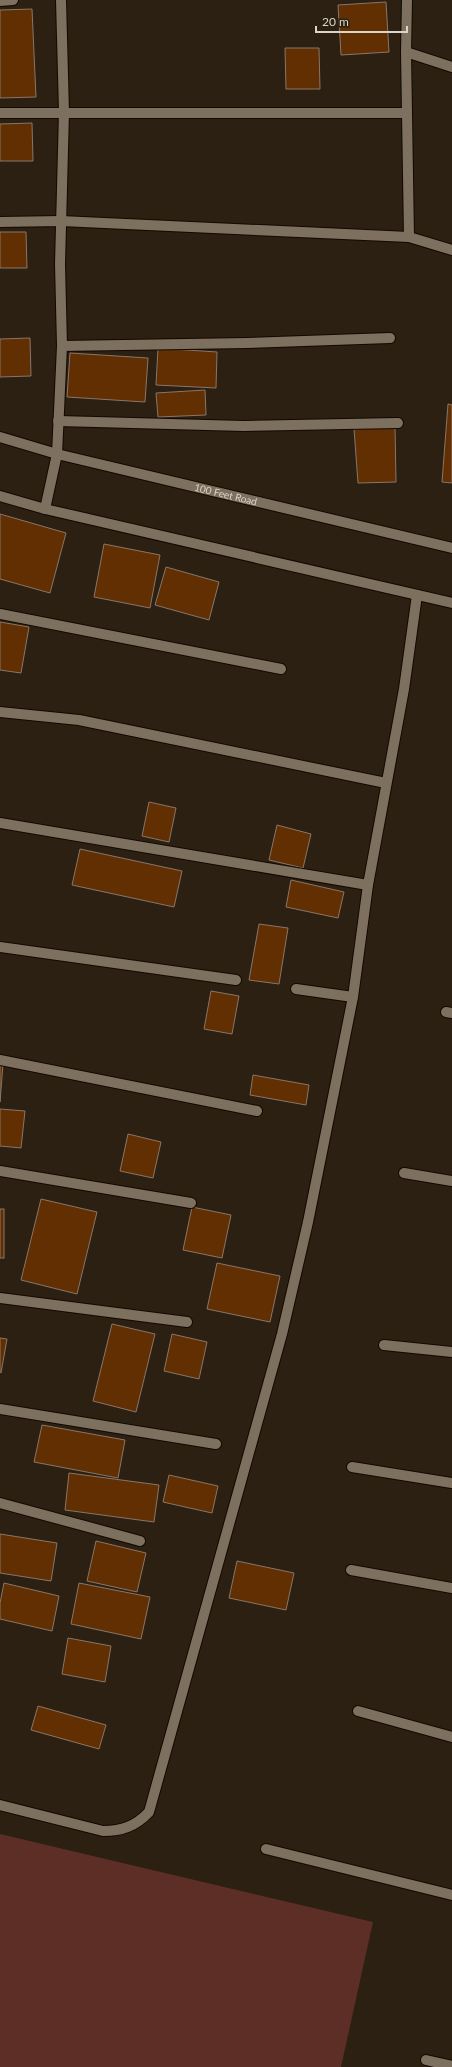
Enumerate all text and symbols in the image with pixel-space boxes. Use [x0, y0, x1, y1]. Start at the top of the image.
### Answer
scale bar [316, 8, 407, 34]
text: 20 m [322, 14, 349, 29]
street label: 100 Feet Road [193, 481, 258, 507]

